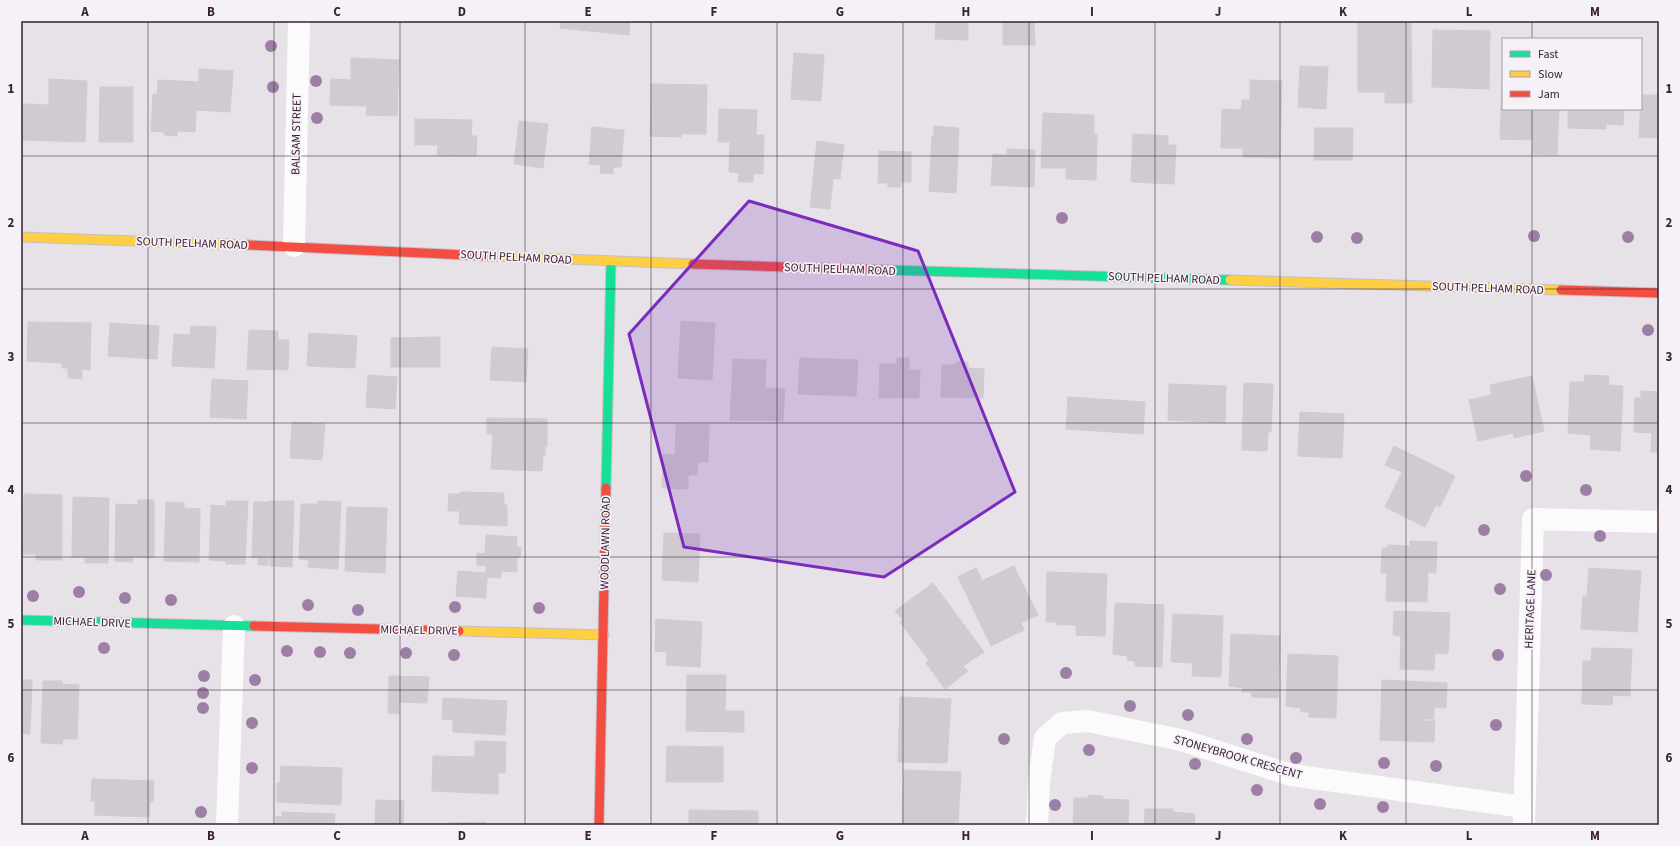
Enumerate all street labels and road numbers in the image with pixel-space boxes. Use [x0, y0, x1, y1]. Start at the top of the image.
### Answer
street label: BALSAM STREET [287, 92, 306, 175]
street label: SOUTH PELHAM ROAD [136, 233, 248, 254]
street label: SOUTH PELHAM ROAD [460, 246, 572, 269]
street label: SOUTH PELHAM ROAD [784, 259, 896, 280]
street label: SOUTH PELHAM ROAD [1108, 268, 1220, 289]
street label: SOUTH PELHAM ROAD [1432, 278, 1544, 299]
street label: WOODLAWN ROAD [596, 496, 615, 590]
street label: HERITAGE LANE [1521, 569, 1540, 649]
street label: MICHAEL DRIVE [53, 613, 131, 632]
street label: MICHAEL DRIVE [380, 621, 458, 640]
street label: STONEYBROOK CRESCENT [1172, 731, 1305, 784]

